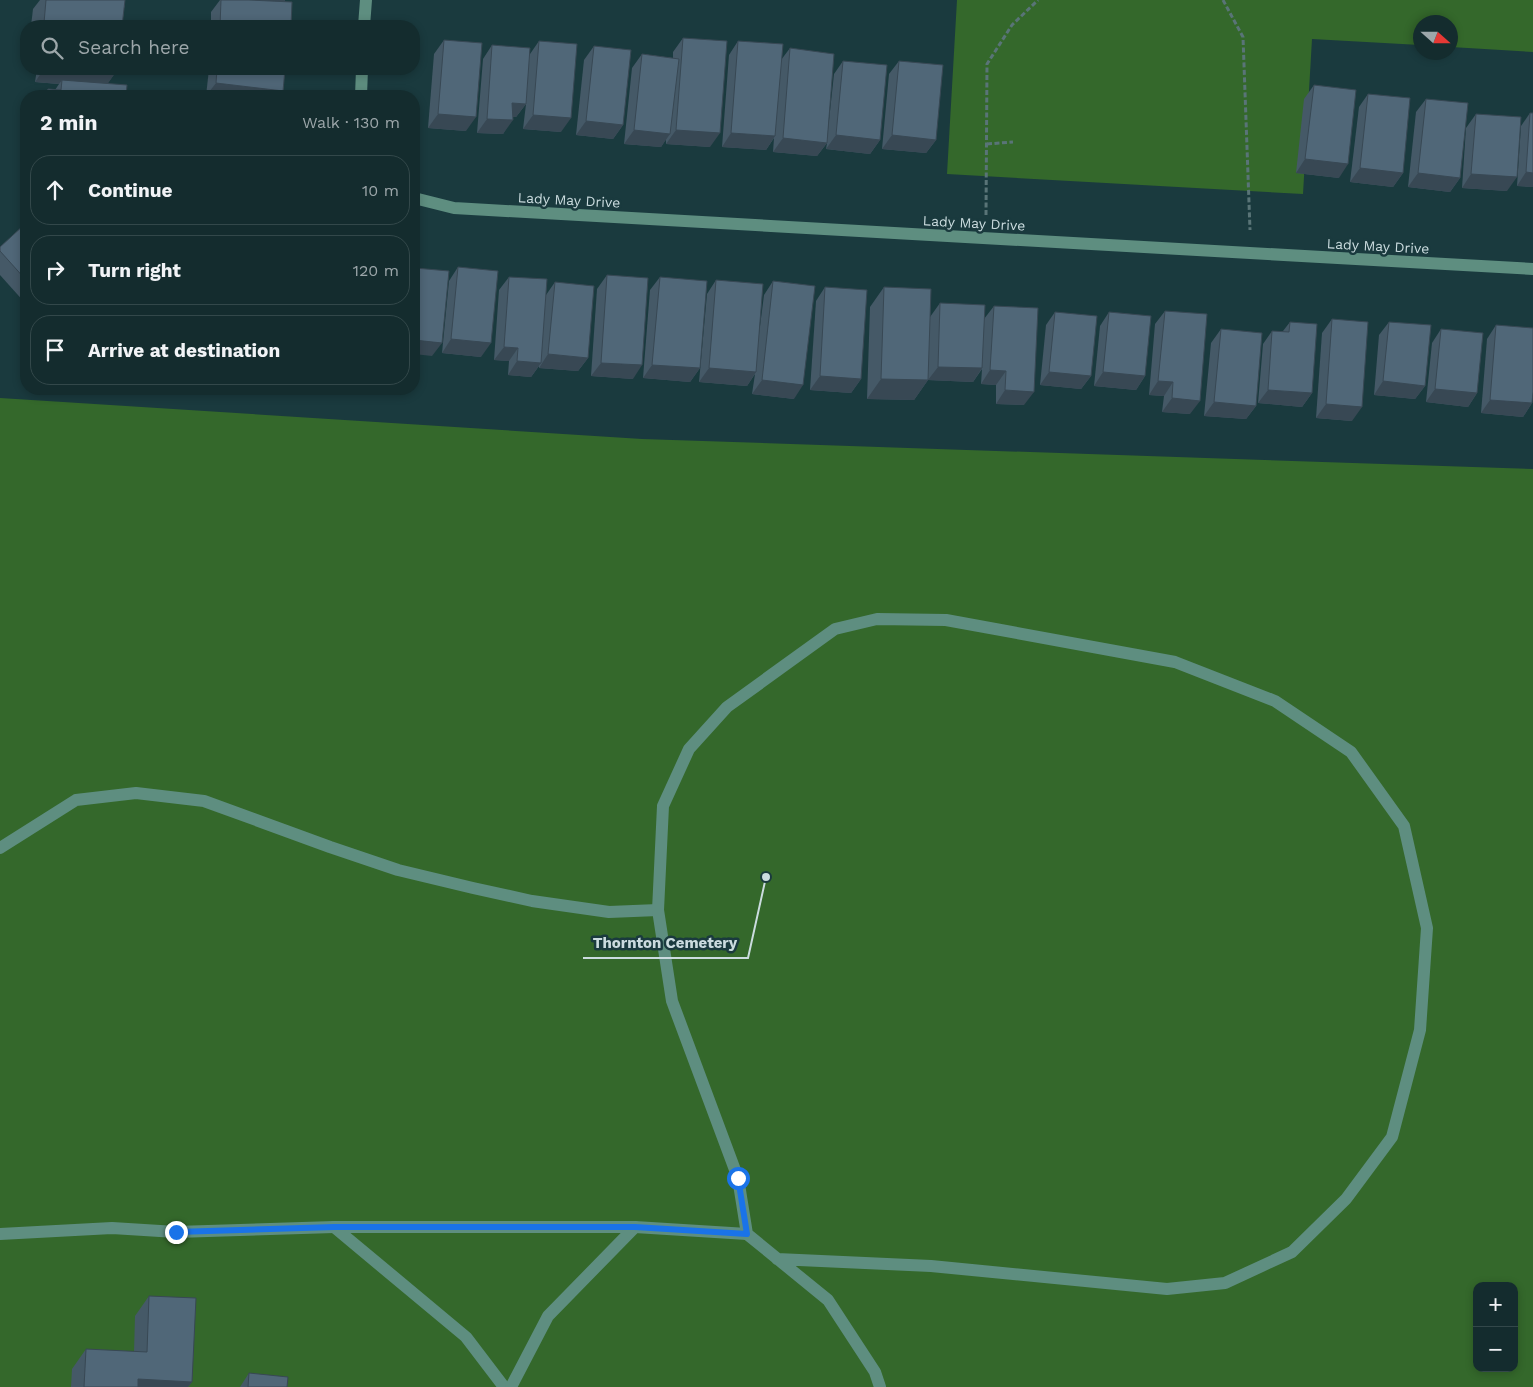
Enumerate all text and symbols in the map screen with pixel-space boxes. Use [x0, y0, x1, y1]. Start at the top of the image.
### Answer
north arrow [1413, 15, 1458, 60]
search box [20, 20, 420, 75]
icon: search [38, 34, 66, 62]
text: Search here [78, 36, 189, 59]
text: 2 min [40, 110, 97, 135]
text: Walk · 130 m [302, 113, 400, 132]
icon: ahead [41, 176, 69, 204]
text: Continue [88, 179, 172, 202]
text: 10 m [362, 181, 399, 200]
street label: Lady May Drive [517, 189, 621, 211]
street label: Lady May Drive [922, 212, 1026, 234]
street label: Lady May Drive [1326, 235, 1430, 257]
icon: right [41, 256, 69, 284]
text: Turn right [88, 259, 181, 282]
text: 120 m [353, 261, 399, 280]
icon: arrive [41, 336, 69, 364]
text: Arrive at destination [88, 339, 280, 362]
callout: Thornton Cemetery [583, 928, 748, 958]
text: Thornton Cemetery [593, 934, 738, 952]
route start [727, 1167, 750, 1190]
route end [165, 1221, 188, 1244]
map controls [1473, 1282, 1518, 1372]
button: + [1473, 1282, 1518, 1327]
button: − [1473, 1327, 1518, 1372]

